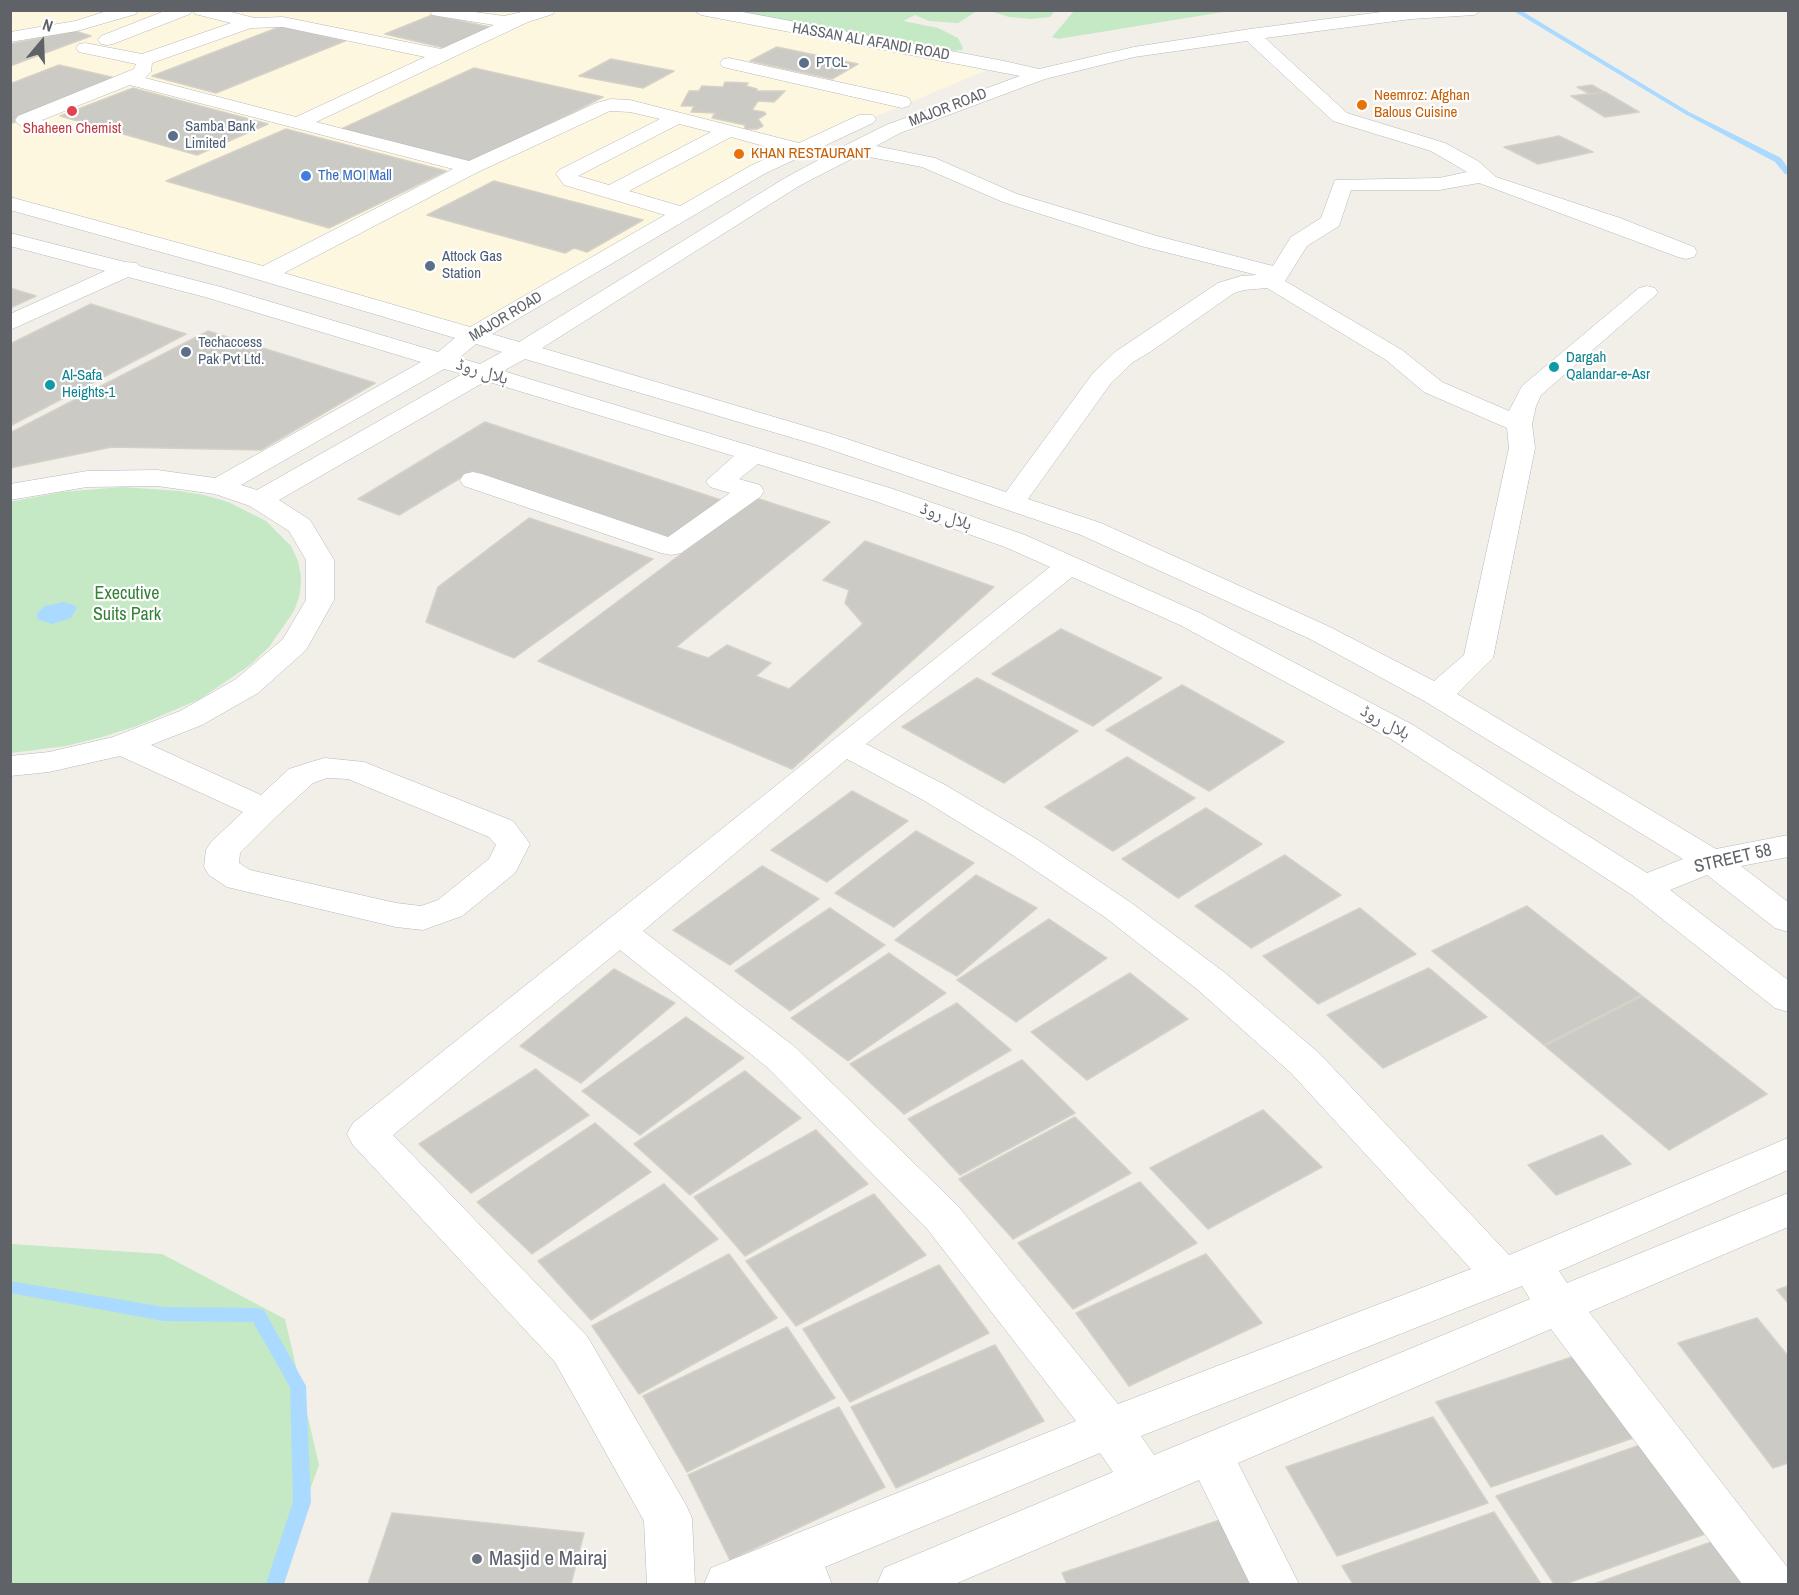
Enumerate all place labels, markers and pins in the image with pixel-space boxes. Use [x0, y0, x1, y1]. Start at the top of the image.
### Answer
place label: PTCL [816, 54, 847, 72]
marker: PTCL [797, 56, 811, 70]
place label: Neemroz: Afghan Balous Cuisine [1374, 87, 1470, 122]
marker: Neemroz: Afghan Balous Cuisine [1355, 98, 1369, 112]
marker: Shaheen Chemist [65, 104, 79, 118]
place label: Samba Bank Limited [185, 118, 255, 153]
place label: Shaheen Chemist [23, 120, 121, 138]
marker: Samba Bank Limited [166, 129, 180, 143]
place label: KHAN RESTAURANT [751, 145, 871, 163]
marker: KHAN RESTAURANT [732, 147, 746, 161]
place label: The MOI Mall [318, 167, 392, 185]
marker: The MOI Mall [299, 169, 313, 183]
place label: Attock Gas Station [442, 248, 502, 283]
marker: Attock Gas Station [423, 259, 437, 273]
place label: Techaccess Pak Pvt Ltd. [198, 334, 264, 369]
marker: Techaccess Pak Pvt Ltd. [179, 345, 193, 359]
place label: Dargah Qalandar-e-Asr [1566, 349, 1650, 384]
marker: Dargah Qalandar-e-Asr [1547, 360, 1561, 374]
place label: Al-Safa Heights-1 [62, 367, 115, 402]
marker: Al-Safa Heights-1 [43, 378, 57, 392]
place label: Masjid e Mairaj [489, 1546, 607, 1572]
marker: Masjid e Mairaj [470, 1552, 484, 1566]

